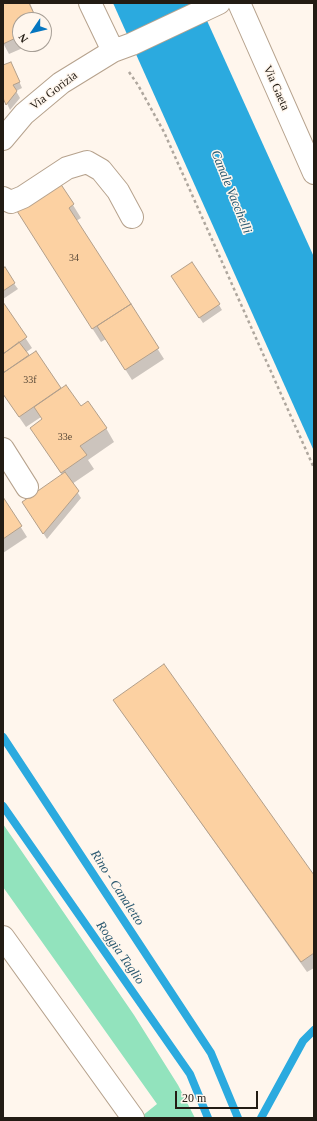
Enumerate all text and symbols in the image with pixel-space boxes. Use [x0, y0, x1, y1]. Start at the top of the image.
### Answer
north arrow [12, 12, 52, 52]
text: N [16, 32, 30, 45]
street label: Via Gaeta [260, 63, 292, 113]
street label: Via Gorizia [27, 69, 81, 113]
water label: Canale Vacchelli [207, 148, 255, 236]
house number: 34 [69, 252, 79, 264]
house number: 33f [23, 374, 37, 386]
house number: 33e [58, 431, 72, 443]
water label: Rino - Canaletto [87, 847, 147, 929]
water label: Roggia Taglio [93, 918, 147, 988]
scale bar [177, 1083, 260, 1109]
text: 20 m [182, 1091, 206, 1105]

